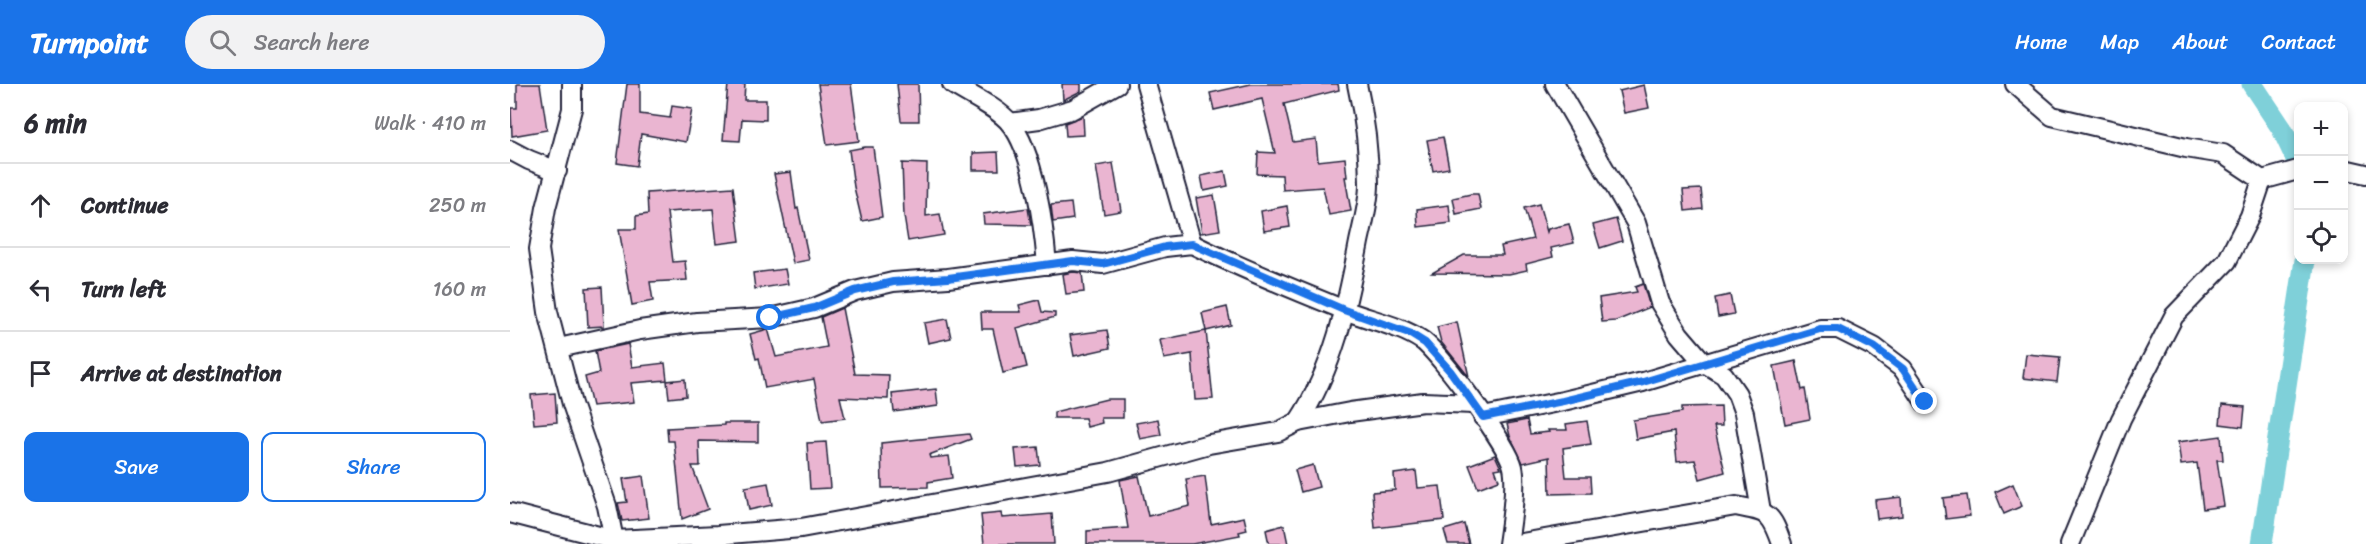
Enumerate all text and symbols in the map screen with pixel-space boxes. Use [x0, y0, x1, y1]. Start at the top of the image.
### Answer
search box [185, 15, 605, 69]
text: Turnpoint [30, 18, 149, 67]
text: Search here [254, 23, 370, 62]
text: Home [2015, 23, 2067, 61]
text: Map [2100, 23, 2139, 61]
text: About [2172, 23, 2229, 61]
text: Contact [2262, 23, 2336, 61]
icon: search [206, 26, 239, 59]
text: 6 min [24, 100, 87, 146]
map controls [2294, 102, 2348, 264]
button: + [2294, 102, 2348, 156]
text: Walk · 410 m [374, 106, 486, 141]
button: − [2294, 156, 2348, 210]
text: Continue [81, 186, 169, 225]
text: 250 m [429, 188, 486, 223]
icon: ahead [24, 189, 57, 222]
button: locate [2294, 210, 2348, 264]
text: Turn left [81, 270, 166, 309]
text: 160 m [433, 272, 486, 307]
icon: left [24, 273, 57, 306]
route start [756, 304, 782, 330]
text: Arrive at destination [81, 354, 282, 393]
icon: arrive [24, 357, 57, 390]
route end [1911, 388, 1937, 414]
button: Save [24, 432, 249, 502]
button: Share [261, 432, 486, 502]

